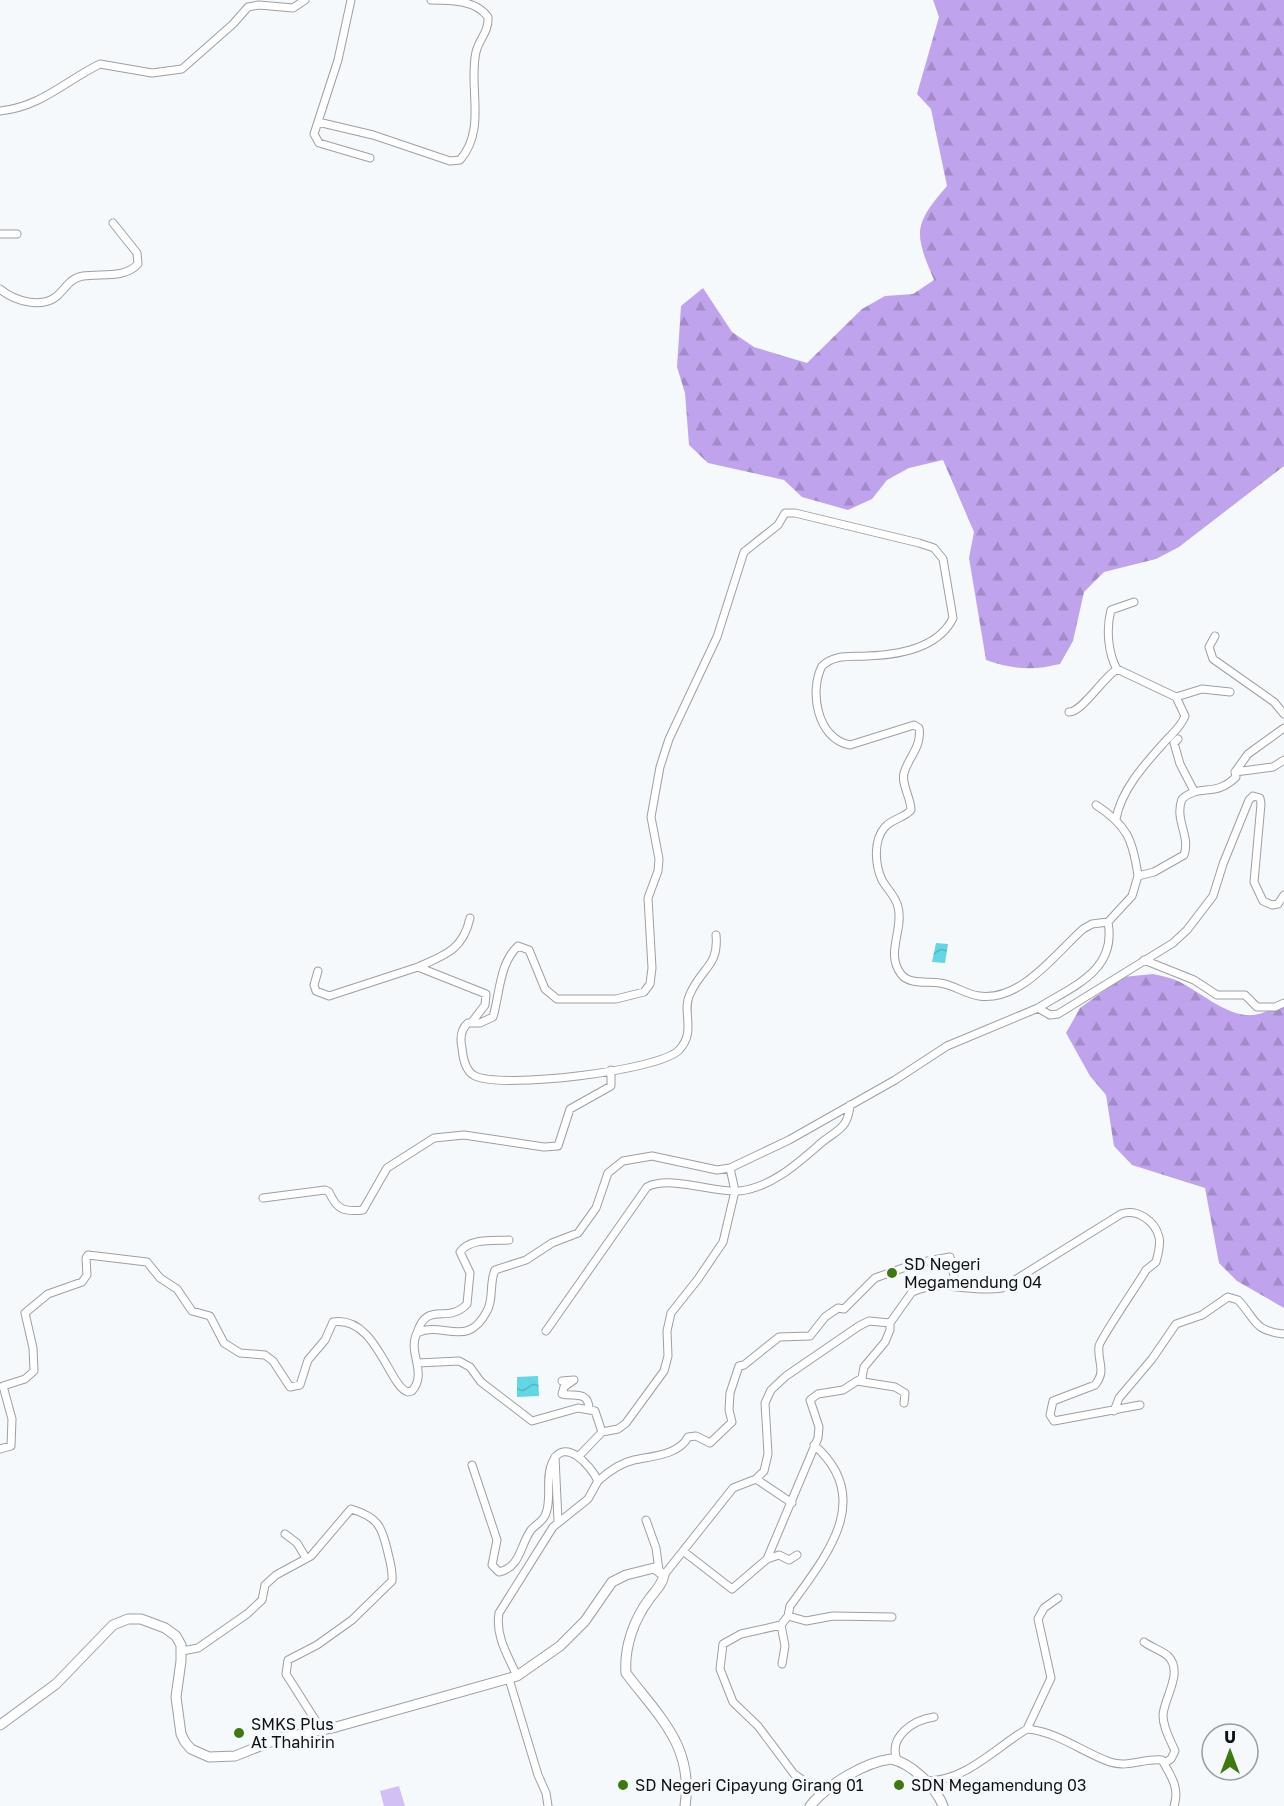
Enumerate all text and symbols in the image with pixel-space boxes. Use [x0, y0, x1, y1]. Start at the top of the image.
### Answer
place label: SD Negeri Megamendung 04 [904, 1254, 1042, 1292]
marker: SD Negeri Megamendung 04 [885, 1266, 899, 1280]
place label: SMKS Plus At Thahirin [251, 1714, 335, 1752]
north arrow [1200, 1722, 1260, 1782]
marker: SMKS Plus At Thahirin [232, 1726, 246, 1740]
text: U [1224, 1727, 1236, 1747]
place label: SD Negeri Cipayung Girang 01 [635, 1775, 864, 1795]
place label: SDN Megamendung 03 [911, 1775, 1086, 1795]
marker: SD Negeri Cipayung Girang 01 [616, 1778, 630, 1792]
marker: SDN Megamendung 03 [892, 1778, 906, 1792]

